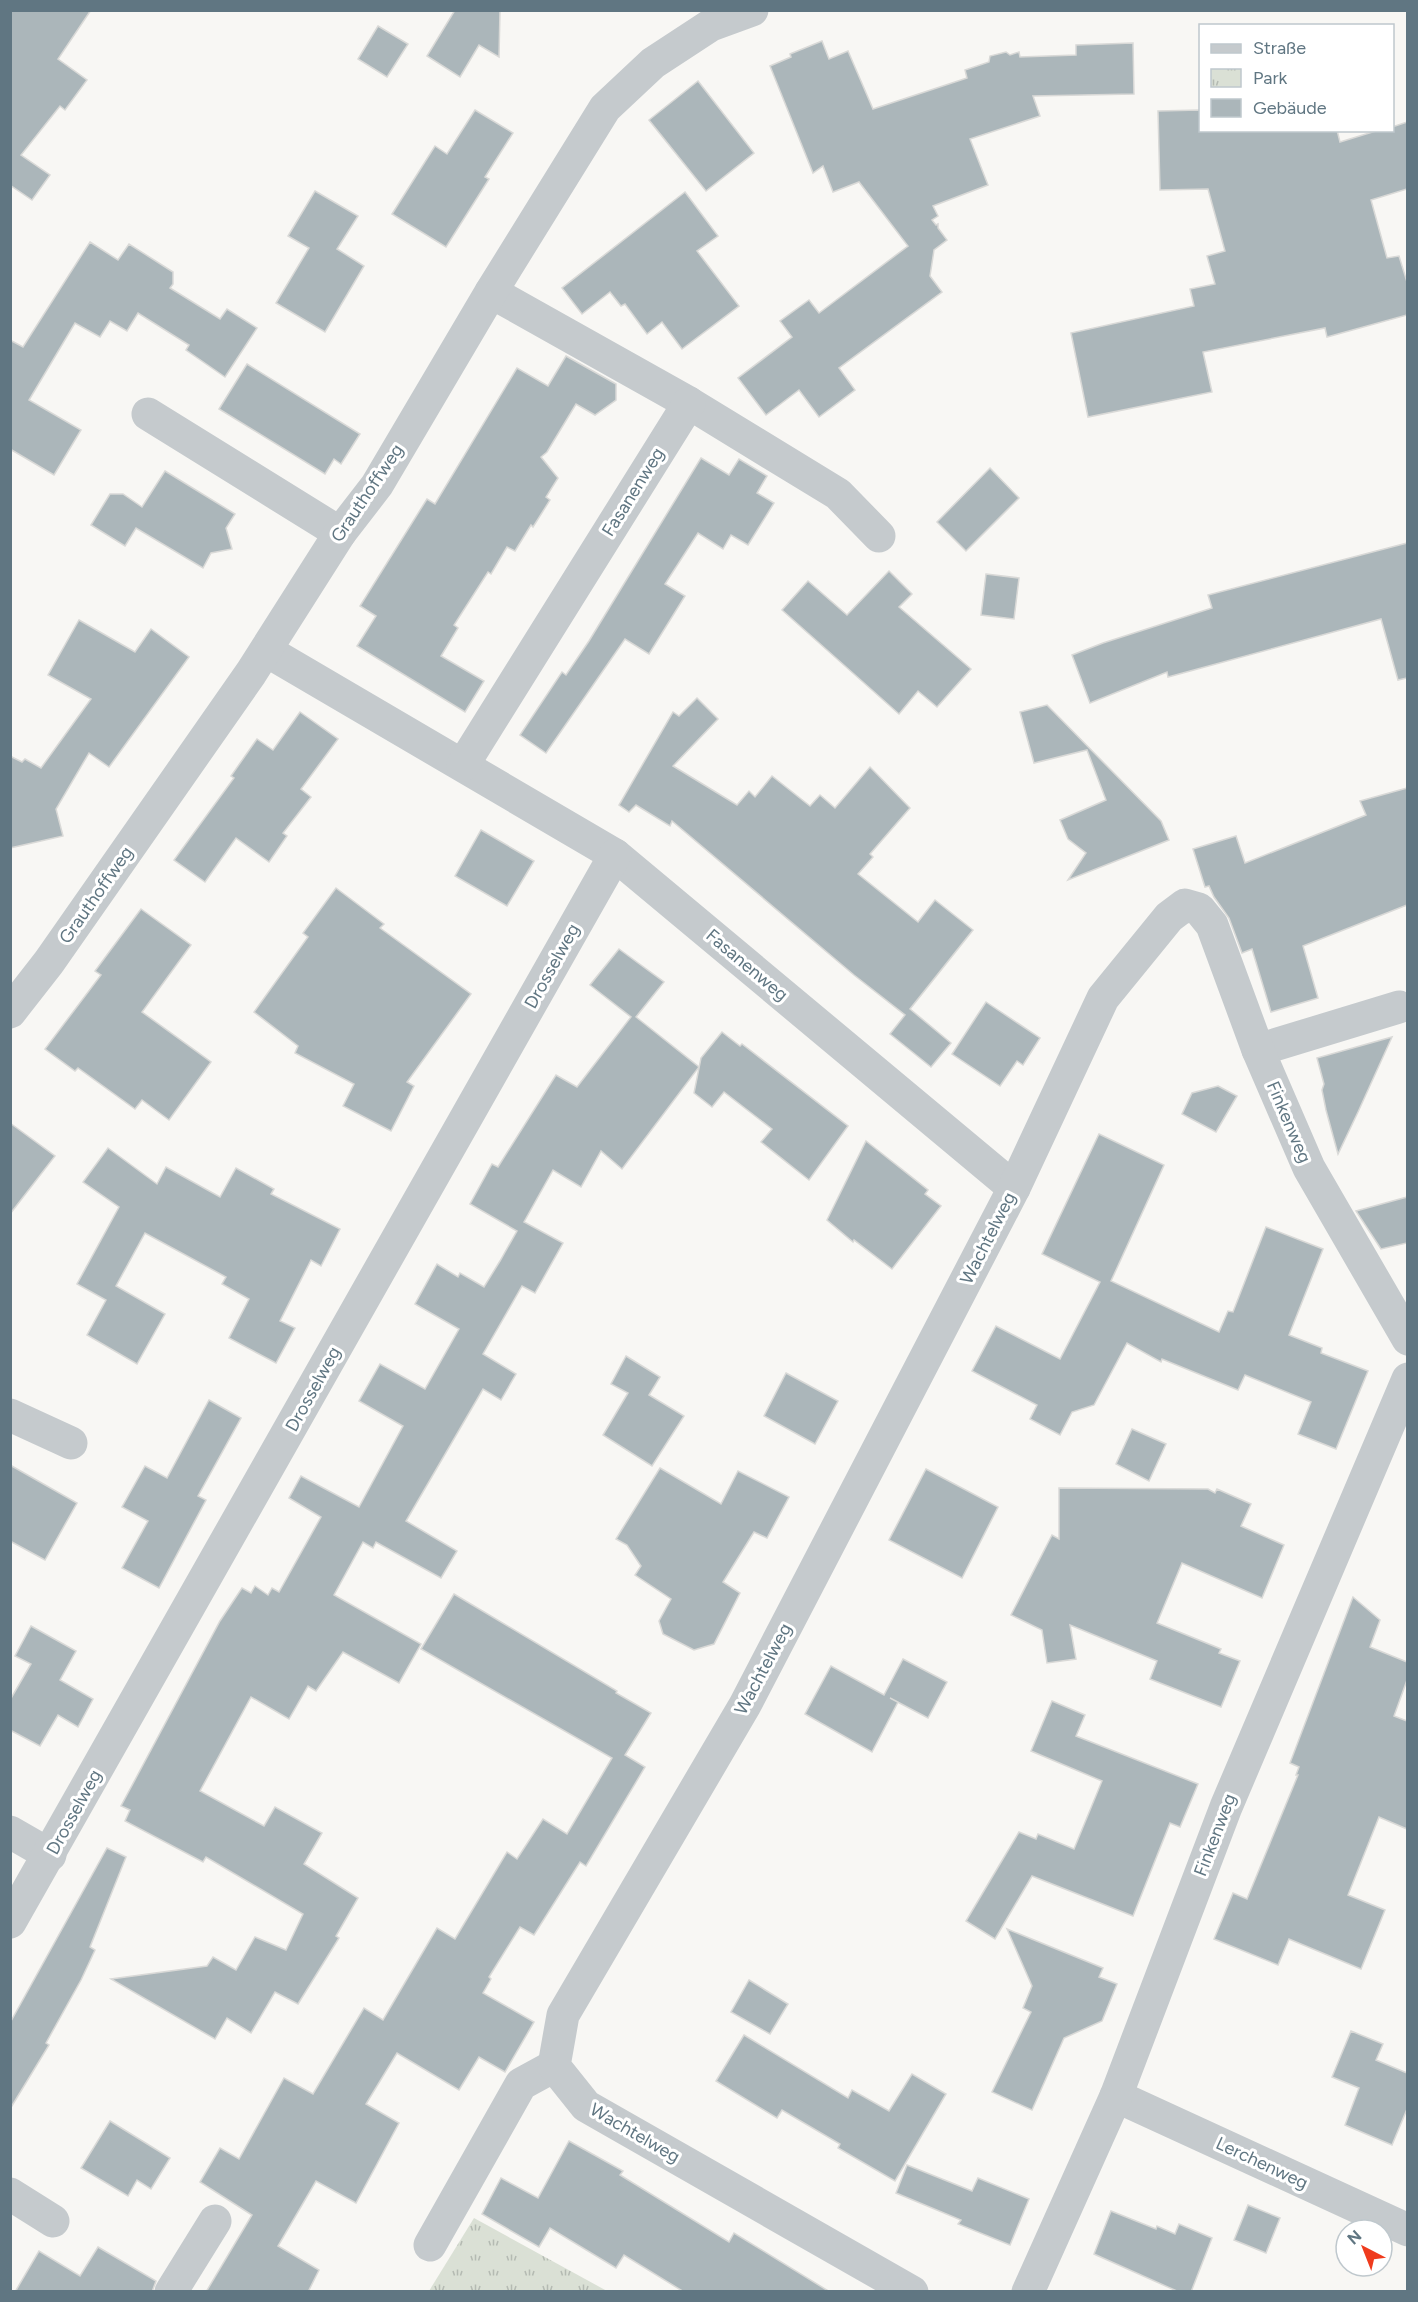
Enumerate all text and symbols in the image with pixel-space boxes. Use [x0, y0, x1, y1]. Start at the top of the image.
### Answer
legend [1199, 24, 1394, 132]
text: Straße [1253, 37, 1306, 59]
text: Park [1253, 67, 1288, 89]
text: Gebäude [1253, 97, 1327, 119]
street label: Grauthoffweg [326, 440, 408, 546]
street label: Fasanenweg [597, 444, 669, 540]
street label: Grauthoffweg [54, 842, 138, 948]
street label: Drosselweg [520, 920, 584, 1012]
street label: Fasanenweg [701, 924, 793, 1006]
street label: Finkenweg [1262, 1078, 1316, 1166]
street label: Wachtelweg [955, 1188, 1021, 1288]
street label: Drosselweg [281, 1343, 345, 1435]
street label: Wachtelweg [730, 1620, 796, 1718]
street label: Drosselweg [42, 1766, 106, 1858]
street label: Finkenweg [1189, 1791, 1241, 1879]
street label: Wachtelweg [586, 2098, 684, 2168]
street label: Lerchenweg [1212, 2132, 1312, 2194]
north arrow [1334, 2218, 1394, 2278]
text: N [1343, 2226, 1365, 2248]

